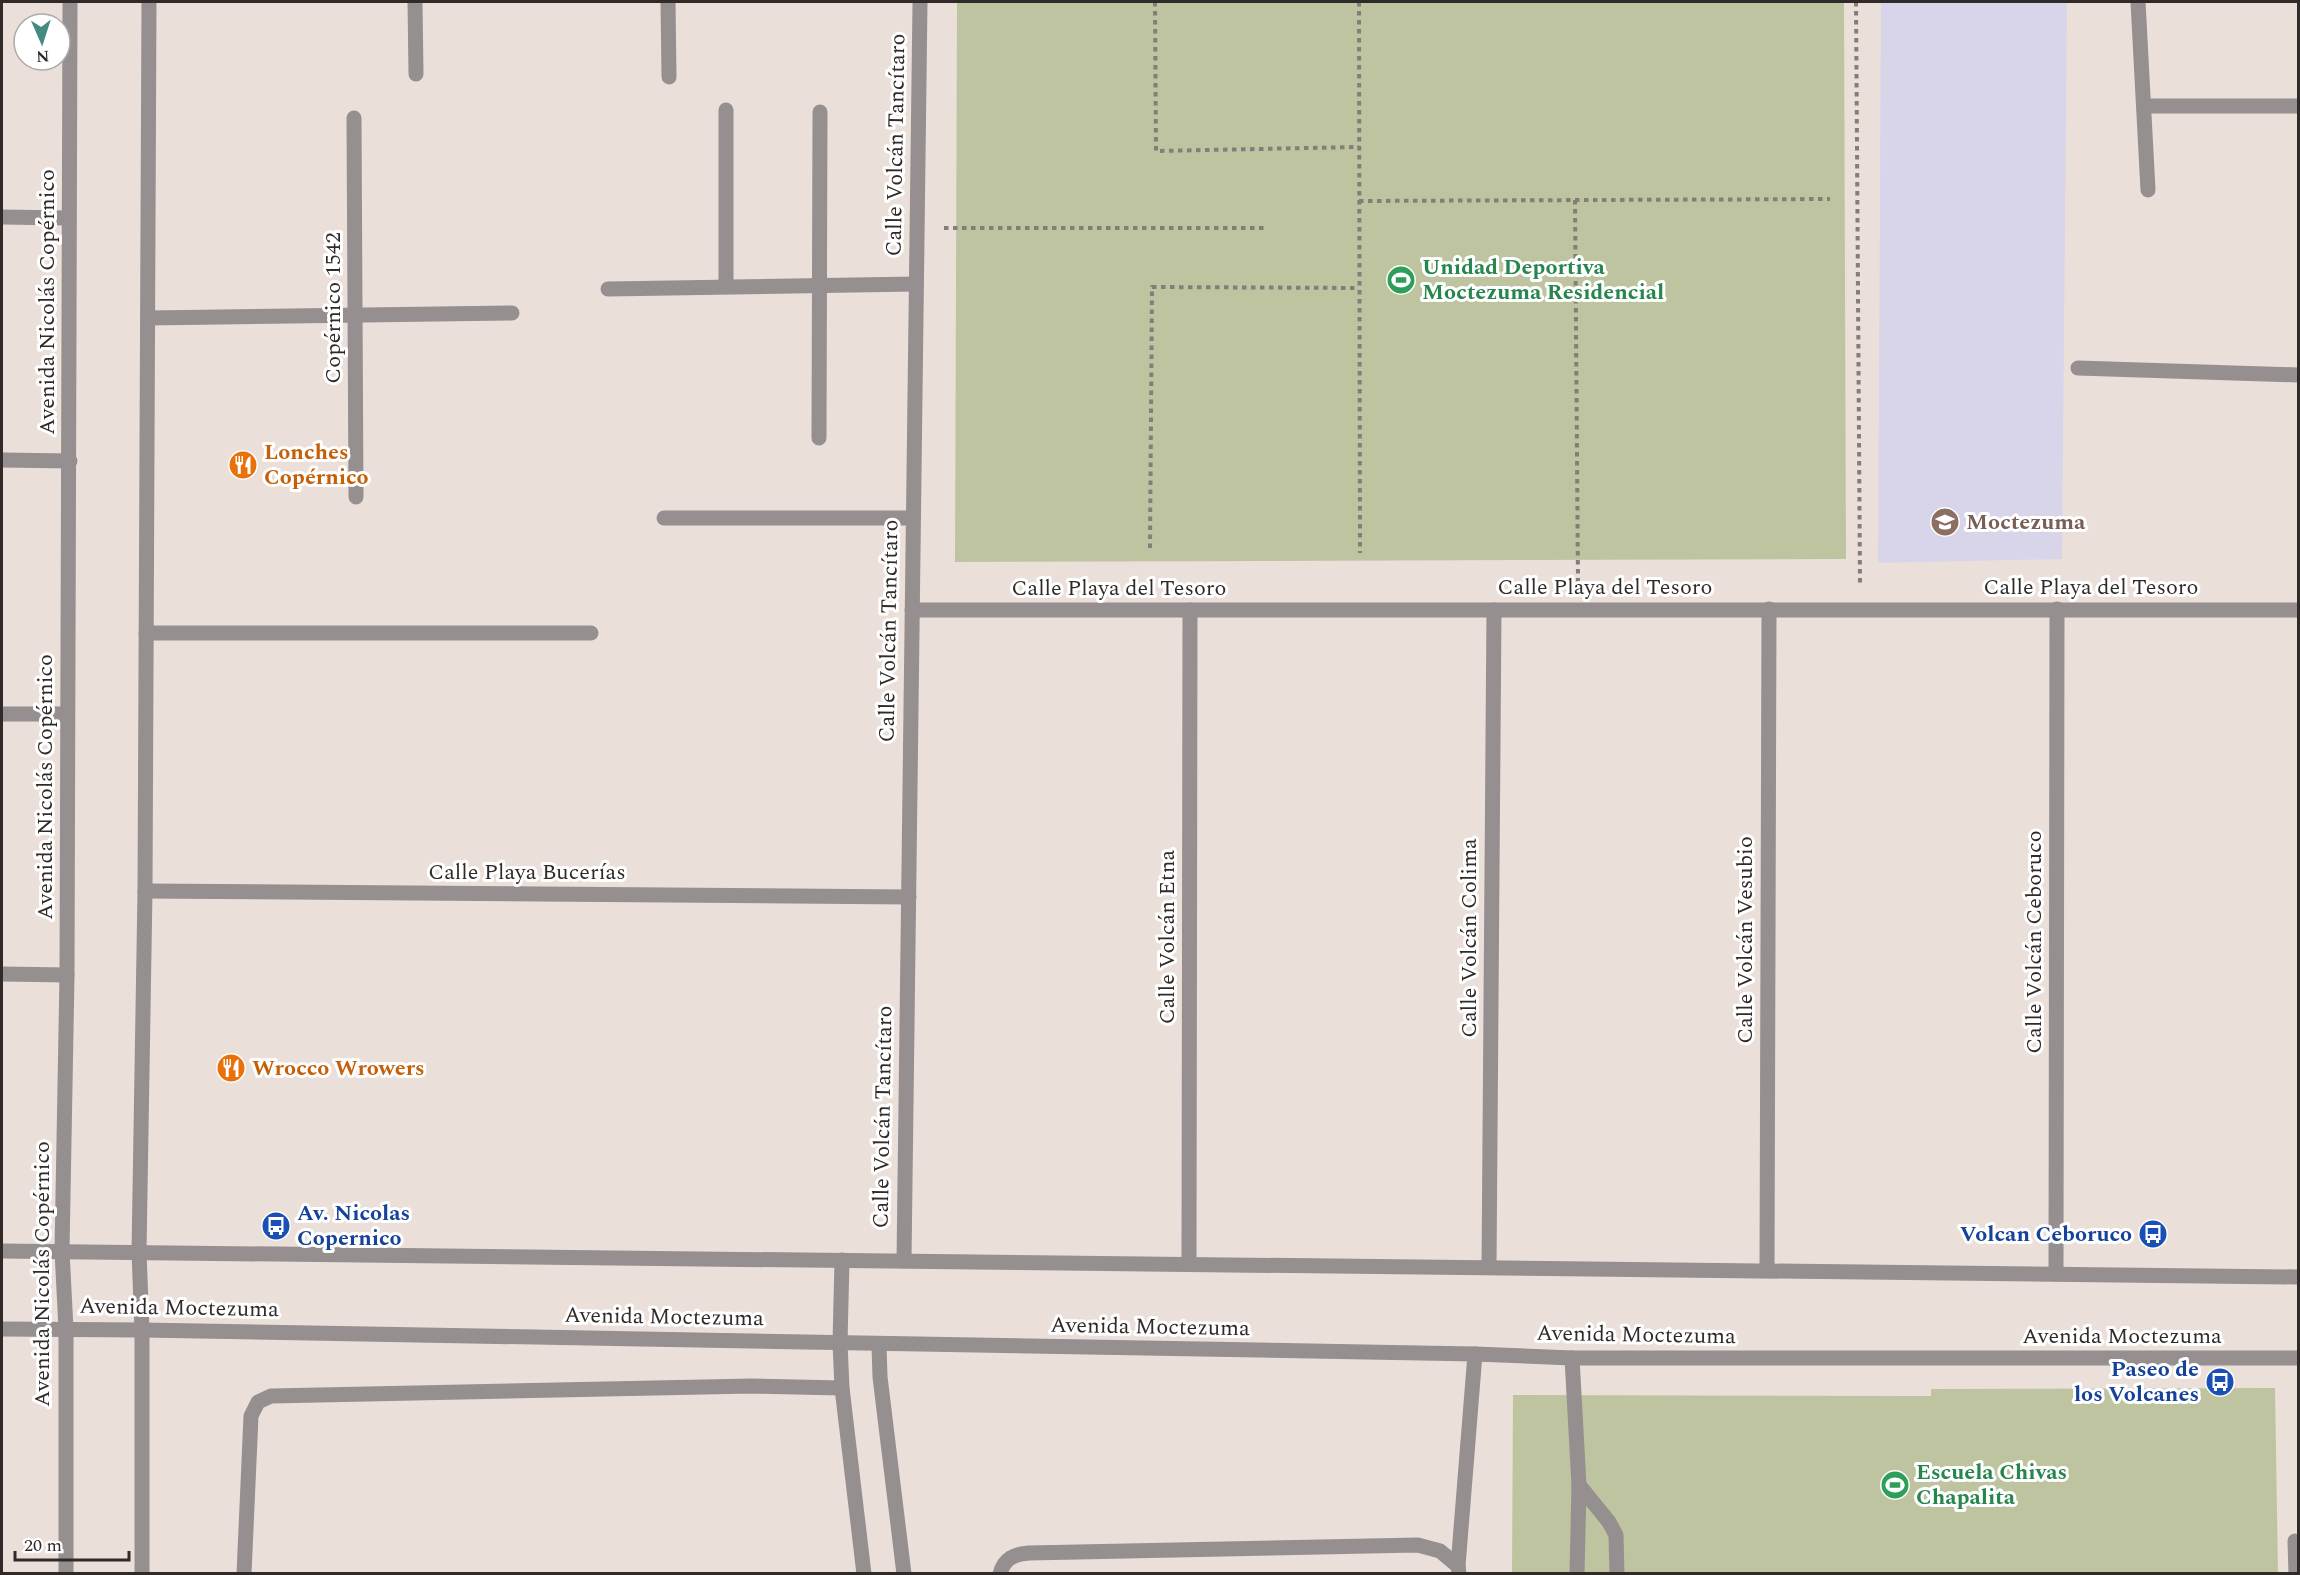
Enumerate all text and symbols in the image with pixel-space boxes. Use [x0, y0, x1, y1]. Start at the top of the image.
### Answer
north arrow [12, 12, 72, 72]
street label: Calle Volcán Tancítaro [878, 33, 914, 257]
text: N [36, 44, 50, 68]
street label: Avenida Nicolás Copérnico [31, 169, 64, 435]
street label: Copérnico 1542 [317, 232, 350, 384]
place label: Unidad Deportiva Moctezuma Residencial [1422, 251, 1664, 309]
sports icon: Unidad Deportiva Moctezuma Residencial [1385, 264, 1417, 296]
place label: Lonches Copérnico [264, 436, 369, 494]
restaurant icon: Lonches Copérnico [227, 449, 259, 481]
school or university icon: Moctezuma [1929, 506, 1961, 538]
place label: Moctezuma [1966, 506, 2086, 539]
street label: Calle Volcán Tancítaro [871, 519, 907, 743]
street label: Calle Playa del Tesoro [1498, 571, 1712, 604]
street label: Calle Playa del Tesoro [1984, 571, 2198, 604]
street label: Calle Playa del Tesoro [1012, 572, 1226, 605]
street label: Avenida Nicolás Copérnico [29, 654, 62, 920]
street label: Calle Volcán Ceboruco [2018, 830, 2051, 1054]
street label: Calle Volcán Vesubio [1729, 836, 1762, 1044]
street label: Calle Volcán Colima [1453, 838, 1486, 1038]
street label: Calle Volcán Etna [1151, 849, 1184, 1024]
street label: Calle Playa Bucerías [428, 856, 626, 889]
street label: Calle Volcán Tancítaro [865, 1005, 901, 1229]
restaurant icon: Wrocco Wrowers [215, 1052, 247, 1084]
place label: Wrocco Wrowers [252, 1052, 425, 1085]
street label: Avenida Nicolás Copérnico [26, 1141, 59, 1407]
place label: Av. Nicolas Copernico [297, 1197, 410, 1255]
bus stop icon: Av. Nicolas Copernico [260, 1210, 292, 1242]
place label: Volcan Ceboruco [1960, 1218, 2132, 1251]
bus stop icon: Volcan Ceboruco [2137, 1218, 2169, 1250]
street label: Avenida Moctezuma [79, 1290, 279, 1326]
street label: Avenida Moctezuma [564, 1299, 764, 1335]
street label: Avenida Moctezuma [1050, 1309, 1250, 1345]
street label: Avenida Moctezuma [1536, 1317, 1736, 1353]
street label: Avenida Moctezuma [2022, 1320, 2222, 1353]
place label: Paseo de los Volcanes [2074, 1353, 2199, 1411]
bus stop icon: Paseo de los Volcanes [2204, 1366, 2236, 1398]
place label: Escuela Chivas Chapalita [1916, 1456, 2067, 1514]
sports icon: Escuela Chivas Chapalita [1879, 1469, 1911, 1501]
scale bar [15, 1524, 129, 1562]
text: 20 m [24, 1532, 62, 1559]

